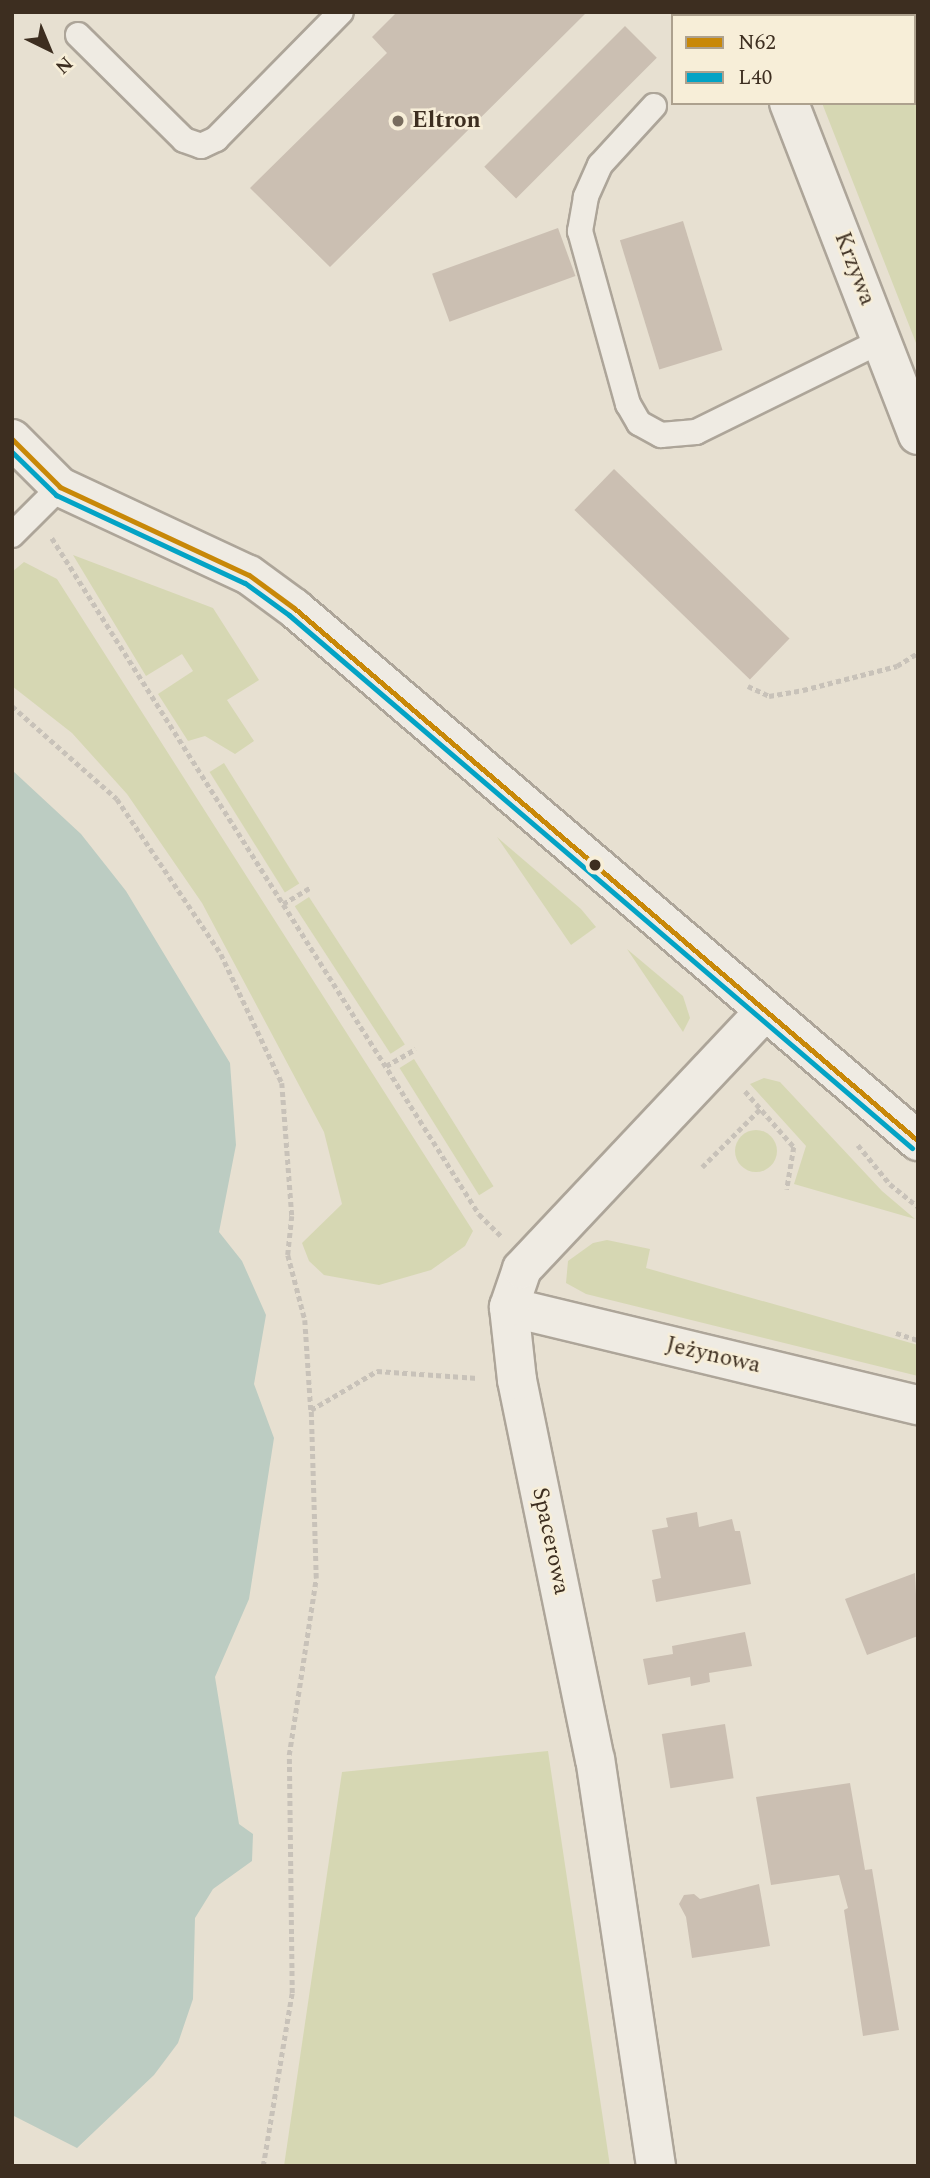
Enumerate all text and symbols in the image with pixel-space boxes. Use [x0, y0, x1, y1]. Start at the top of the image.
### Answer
north arrow [14, 14, 84, 84]
legend [671, 14, 916, 105]
text: N62 [738, 27, 776, 59]
text: N [48, 49, 79, 81]
text: L40 [738, 62, 772, 94]
place label: Eltron [412, 107, 481, 135]
marker: Eltron [390, 113, 406, 129]
street label: Krzywa [827, 228, 881, 310]
unlabelled marker [588, 858, 602, 872]
street label: Jeżynowa [663, 1332, 763, 1380]
street label: Spacerowa [525, 1485, 575, 1597]

